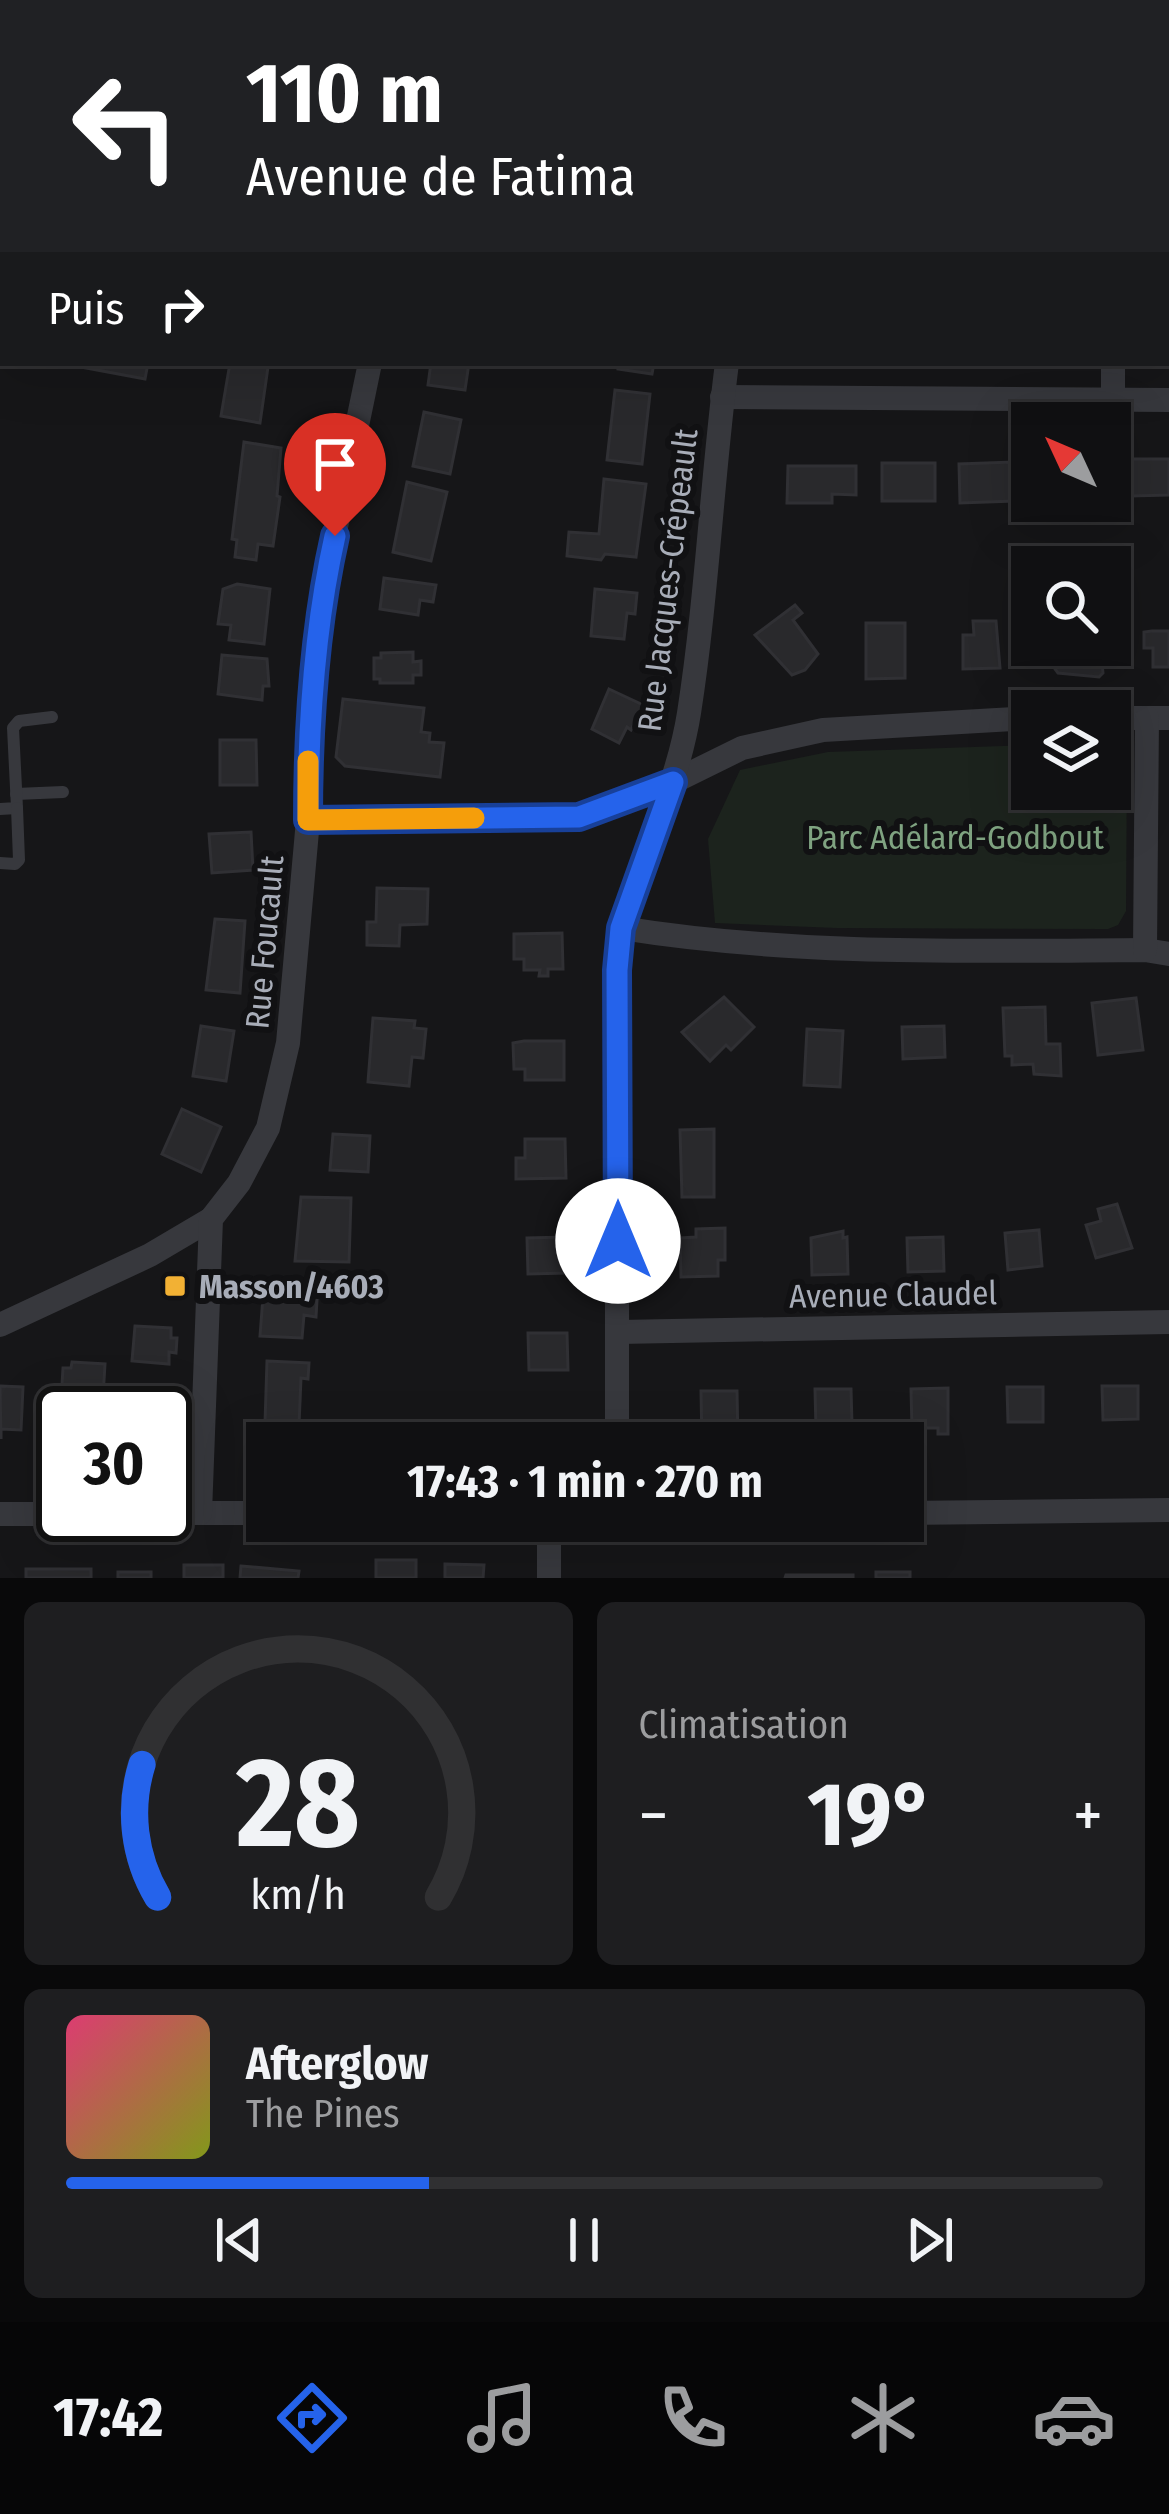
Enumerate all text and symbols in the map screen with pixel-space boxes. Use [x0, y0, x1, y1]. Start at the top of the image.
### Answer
text: 110 m [246, 43, 443, 144]
icon: left [48, 48, 204, 204]
text: Avenue de Fatima [246, 145, 635, 209]
icon: right [149, 276, 215, 342]
text: Puis [48, 282, 125, 336]
north arrow [1011, 402, 1131, 522]
map controls [1011, 402, 1131, 810]
pin [284, 413, 386, 536]
street label: Rue Jacques-Crépeault [630, 426, 706, 734]
icon: arrive [302, 431, 368, 497]
button: search [1011, 546, 1131, 666]
button: layers [1011, 690, 1131, 810]
park label: Parc Adélard-Godbout [806, 818, 1104, 858]
street label: Rue Foucault [237, 854, 293, 1030]
position arrow [555, 1178, 681, 1304]
place label: Masson/4603 [199, 1267, 384, 1307]
marker: Masson/4603 [162, 1273, 188, 1299]
street label: Avenue Claudel [789, 1273, 998, 1317]
speed limit sign: 30 [36, 1386, 192, 1542]
text: 17:43 · 1 min · 270 m [407, 1455, 763, 1509]
text: Climatisation [639, 1702, 849, 1748]
text: 28 [235, 1729, 360, 1879]
text: 19° [807, 1761, 934, 1869]
text: − [639, 1776, 668, 1855]
text: + [1073, 1776, 1103, 1855]
text: km/h [250, 1868, 346, 1919]
text: Afterglow [246, 2037, 428, 2091]
text: The Pines [246, 2091, 400, 2137]
icon: previous [206, 2207, 272, 2273]
icon: pause [551, 2207, 617, 2273]
icon: next [897, 2207, 963, 2273]
icon: directions [270, 2376, 354, 2460]
icon: music [460, 2376, 544, 2460]
icon: phone [651, 2376, 735, 2460]
icon: climate [841, 2376, 925, 2460]
icon: car [1032, 2376, 1116, 2460]
text: 17:42 [53, 2386, 163, 2450]

